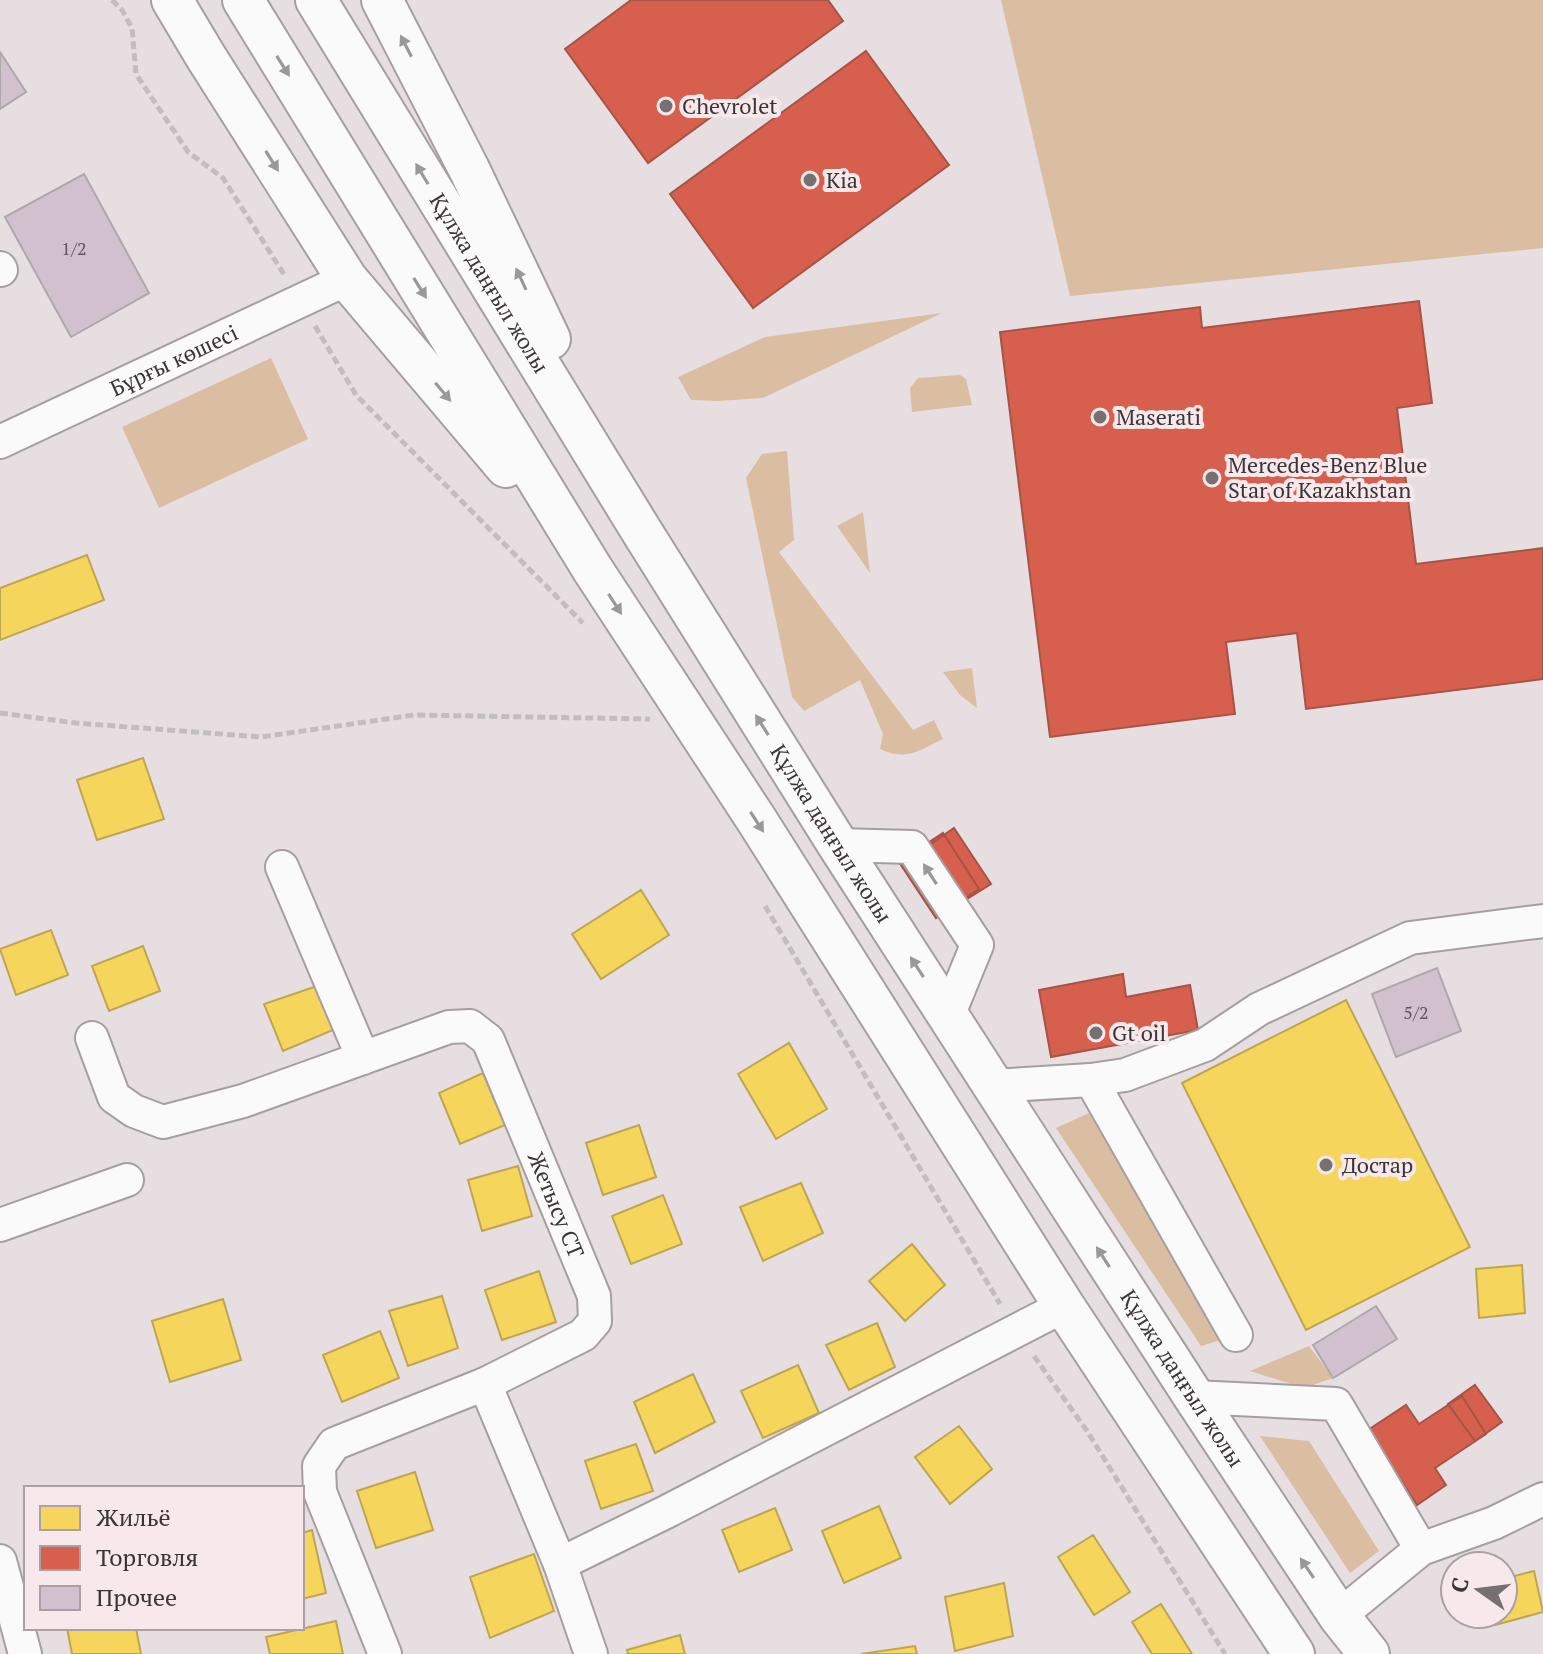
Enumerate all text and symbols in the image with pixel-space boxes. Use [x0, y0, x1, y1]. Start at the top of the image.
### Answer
one-way arrow [399, 35, 412, 58]
one-way arrow [276, 56, 291, 77]
place label: Chevrolet [682, 91, 777, 120]
marker: Chevrolet [657, 97, 675, 115]
one-way arrow [265, 150, 279, 172]
one-way arrow [416, 163, 430, 185]
place label: Kia [826, 165, 858, 194]
marker: Kia [801, 171, 819, 189]
street label: Құлжа даңғыл жолы [424, 187, 556, 378]
house number: 1/2 [61, 236, 87, 260]
one-way arrow [514, 267, 528, 291]
one-way arrow [412, 277, 426, 299]
street label: Бұрғы көшесі [105, 317, 242, 402]
one-way arrow [434, 382, 451, 402]
place label: Maserati [1116, 402, 1201, 431]
marker: Maserati [1091, 408, 1109, 426]
place label: Mercedes-Benz Blue Star of Kazakhstan [1228, 450, 1427, 504]
marker: Mercedes-Benz Blue Star of Kazakhstan [1203, 469, 1221, 487]
one-way arrow [608, 593, 622, 615]
one-way arrow [755, 714, 770, 735]
street label: Құлжа даңғыл жолы [764, 738, 899, 928]
one-way arrow [750, 811, 764, 833]
one-way arrow [923, 863, 938, 884]
one-way arrow [910, 957, 925, 978]
house number: 5/2 [1403, 1000, 1429, 1024]
place label: Gt oil [1112, 1018, 1166, 1047]
marker: Gt oil [1087, 1024, 1105, 1042]
street label: Жетысу СТ [522, 1147, 592, 1262]
place label: Достар [1342, 1150, 1413, 1179]
marker: Достар [1317, 1156, 1335, 1174]
one-way arrow [1096, 1246, 1111, 1267]
street label: Құлжа даңғыл жолы [1114, 1284, 1251, 1472]
legend [24, 1486, 304, 1630]
text: Жильё [96, 1501, 170, 1533]
text: Торговля [96, 1541, 198, 1573]
north arrow [1439, 1550, 1519, 1630]
one-way arrow [1300, 1557, 1315, 1578]
text: С [1443, 1575, 1475, 1596]
text: Прочее [96, 1581, 177, 1613]

